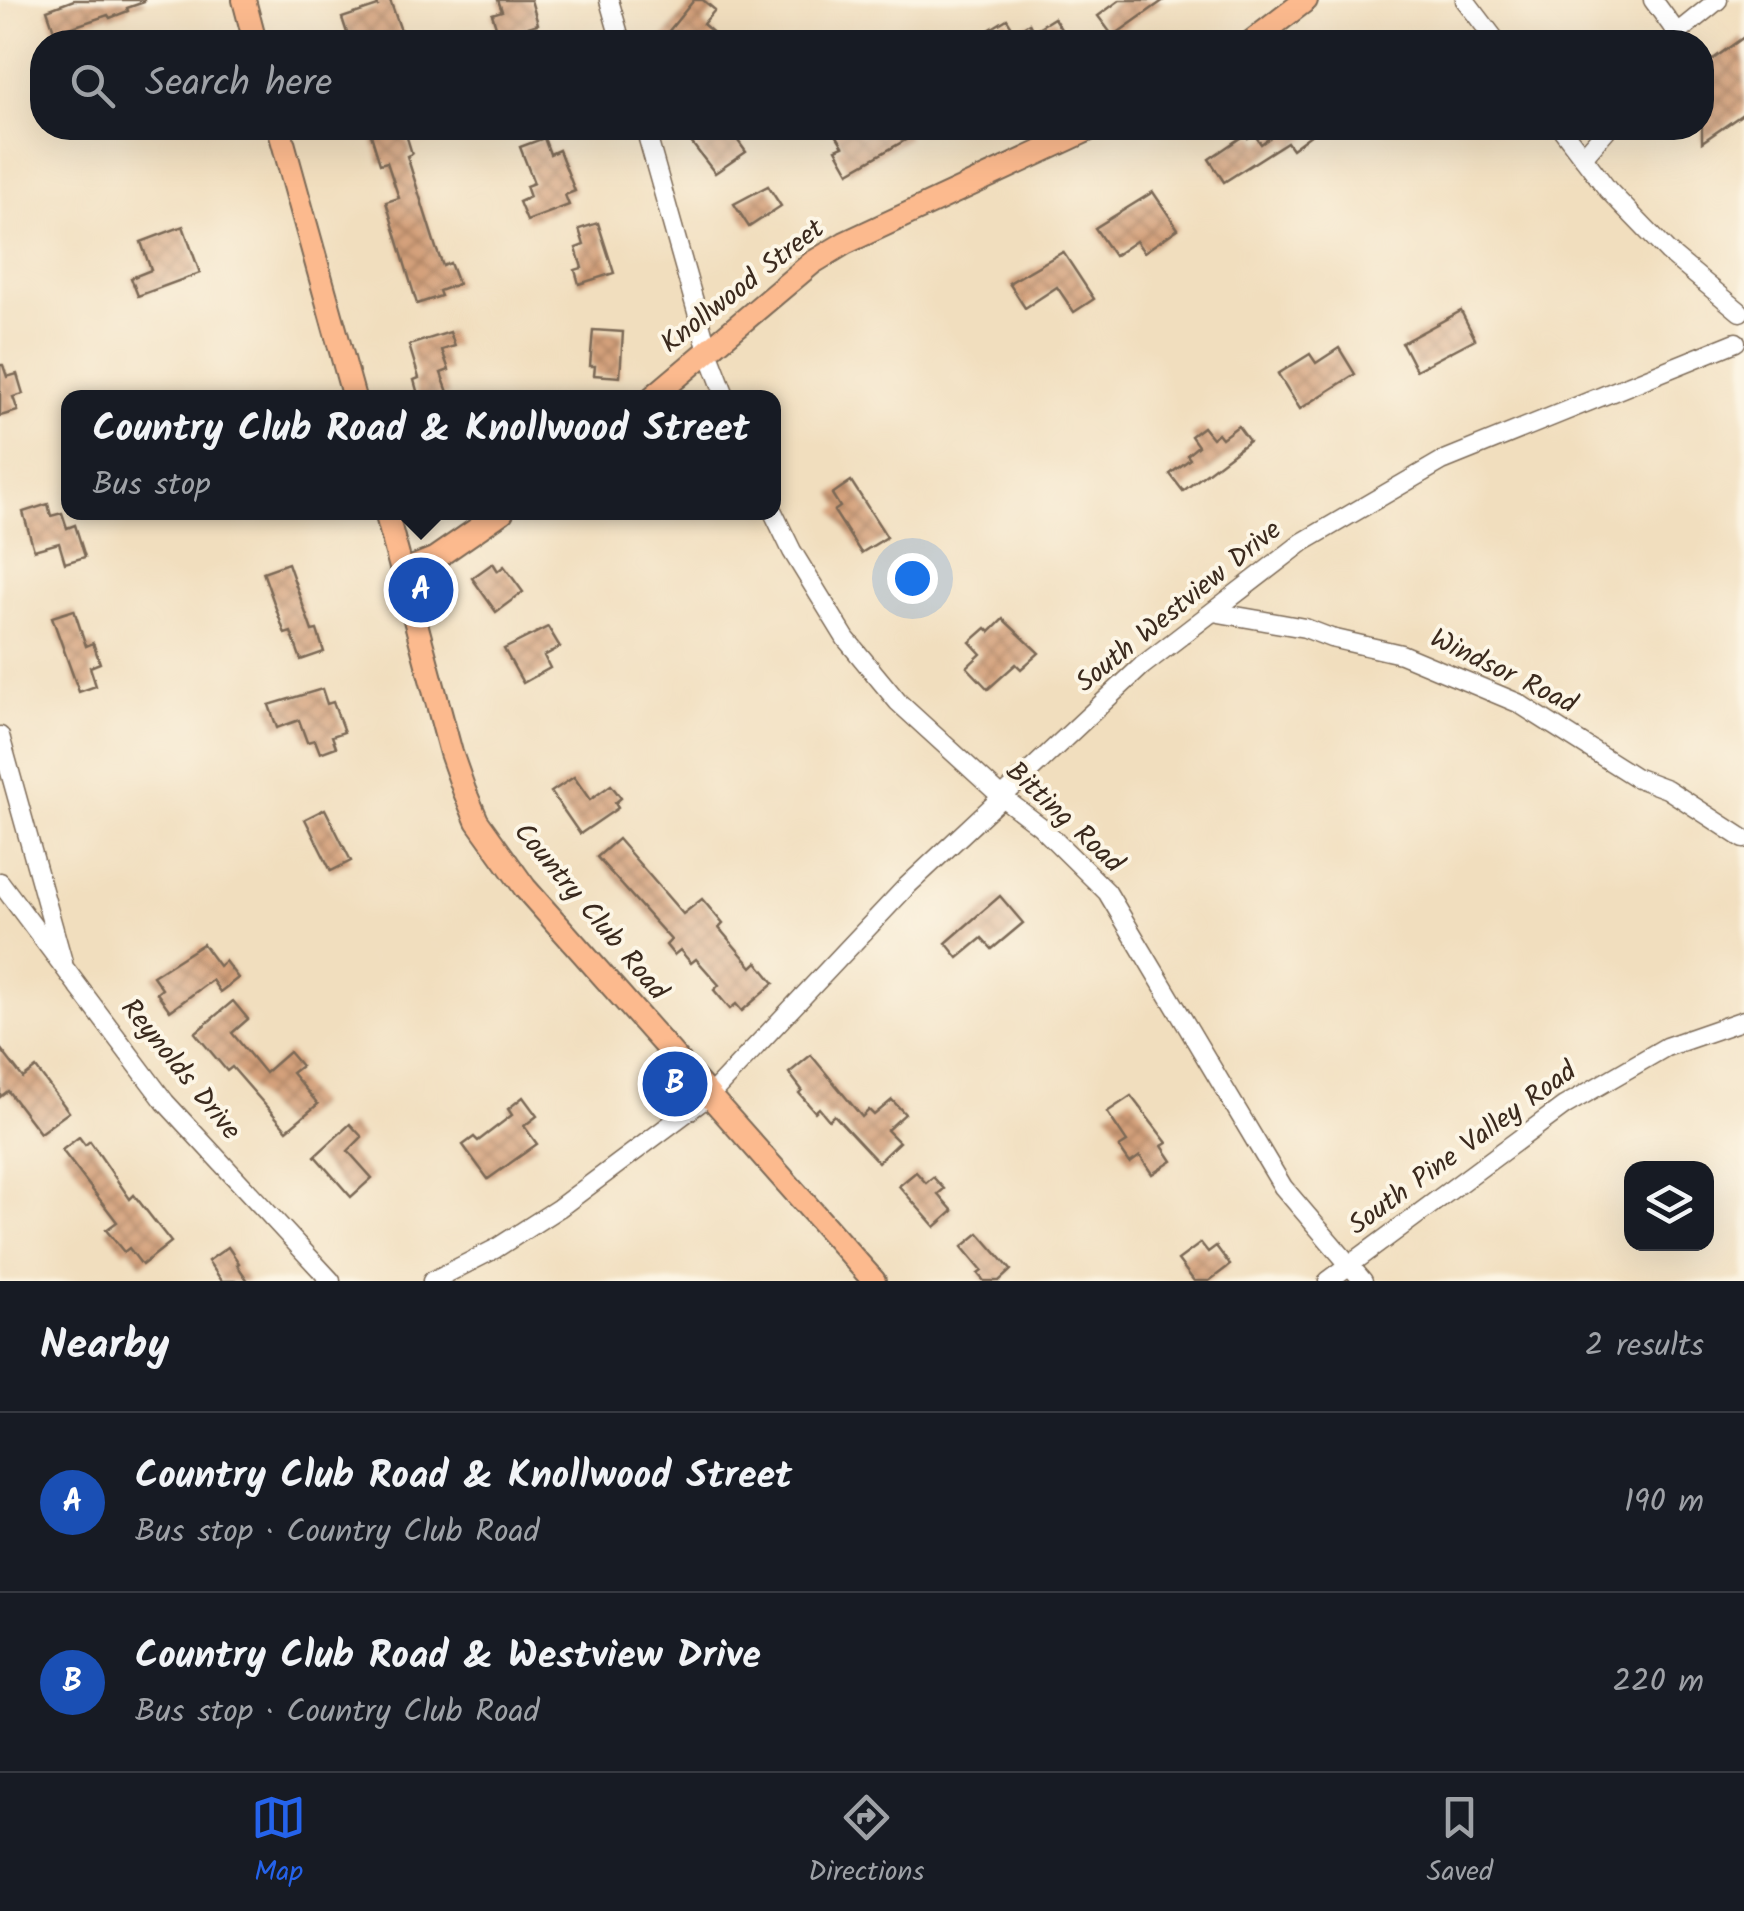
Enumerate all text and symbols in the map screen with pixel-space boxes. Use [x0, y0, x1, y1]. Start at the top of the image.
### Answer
search box [30, 30, 1714, 140]
text: Search here [145, 55, 332, 115]
icon: search [65, 58, 120, 113]
street label: Knollwood Street [651, 208, 836, 366]
popup [61, 390, 781, 520]
text: Country Club Road & Knollwood Street [92, 400, 750, 460]
text: Bus stop [92, 460, 210, 511]
street label: South Westview Drive [1066, 509, 1293, 705]
pin: A [388, 552, 454, 628]
your location [887, 553, 938, 604]
street label: Windsor Road [1422, 617, 1585, 727]
street label: Bitting Road [994, 751, 1134, 886]
street label: Country Club Road [502, 813, 679, 1012]
street label: Reynolds Drive [108, 989, 252, 1151]
pin: B [642, 1046, 708, 1122]
street label: South Pine Valley Road [1339, 1050, 1588, 1248]
map controls [1624, 1161, 1714, 1251]
button: layers [1624, 1161, 1714, 1251]
text: Nearby [40, 1313, 169, 1380]
text: 2 results [1585, 1321, 1704, 1372]
text: Country Club Road & Knollwood Street [135, 1447, 792, 1507]
text: A [62, 1477, 83, 1528]
text: 190 m [1624, 1477, 1704, 1528]
text: Bus stop · Country Club Road [135, 1507, 539, 1558]
text: Country Club Road & Westview Drive [135, 1627, 761, 1687]
text: B [63, 1657, 82, 1708]
text: 220 m [1613, 1657, 1704, 1708]
text: Bus stop · Country Club Road [135, 1687, 539, 1738]
tab: Map [251, 1790, 306, 1895]
tab: Directions [808, 1790, 924, 1895]
tab: Saved [1427, 1790, 1493, 1895]

